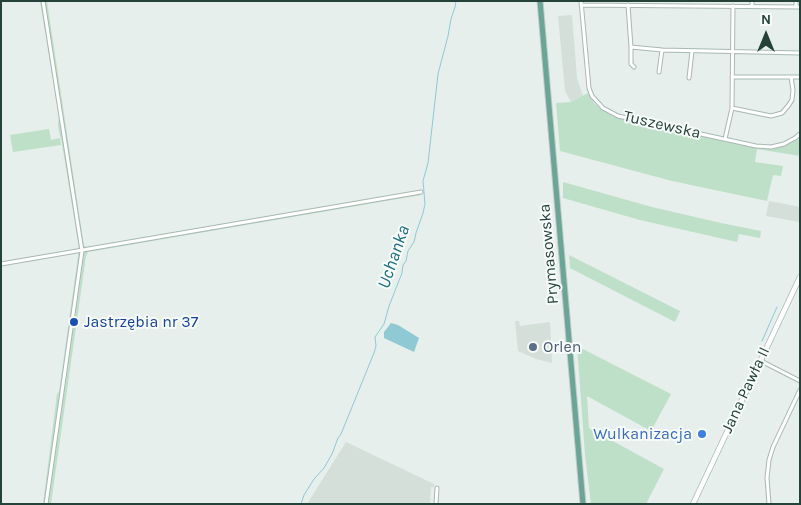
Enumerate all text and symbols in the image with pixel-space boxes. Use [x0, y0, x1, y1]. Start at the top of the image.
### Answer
north arrow [741, 10, 791, 60]
text: N [761, 11, 771, 28]
street label: Tuszewska [622, 107, 702, 143]
street label: Prymasowska [535, 203, 563, 305]
water label: Uchanka [373, 222, 415, 292]
place label: Jastrzębia nr 37 [84, 312, 198, 332]
marker: Jastrzębia nr 37 [68, 316, 80, 328]
place label: Orlen [543, 337, 581, 357]
marker: Orlen [527, 341, 539, 353]
street label: Jana Pawła II [718, 344, 774, 436]
place label: Wulkanizacja [593, 424, 692, 444]
marker: Wulkanizacja [696, 428, 708, 440]

